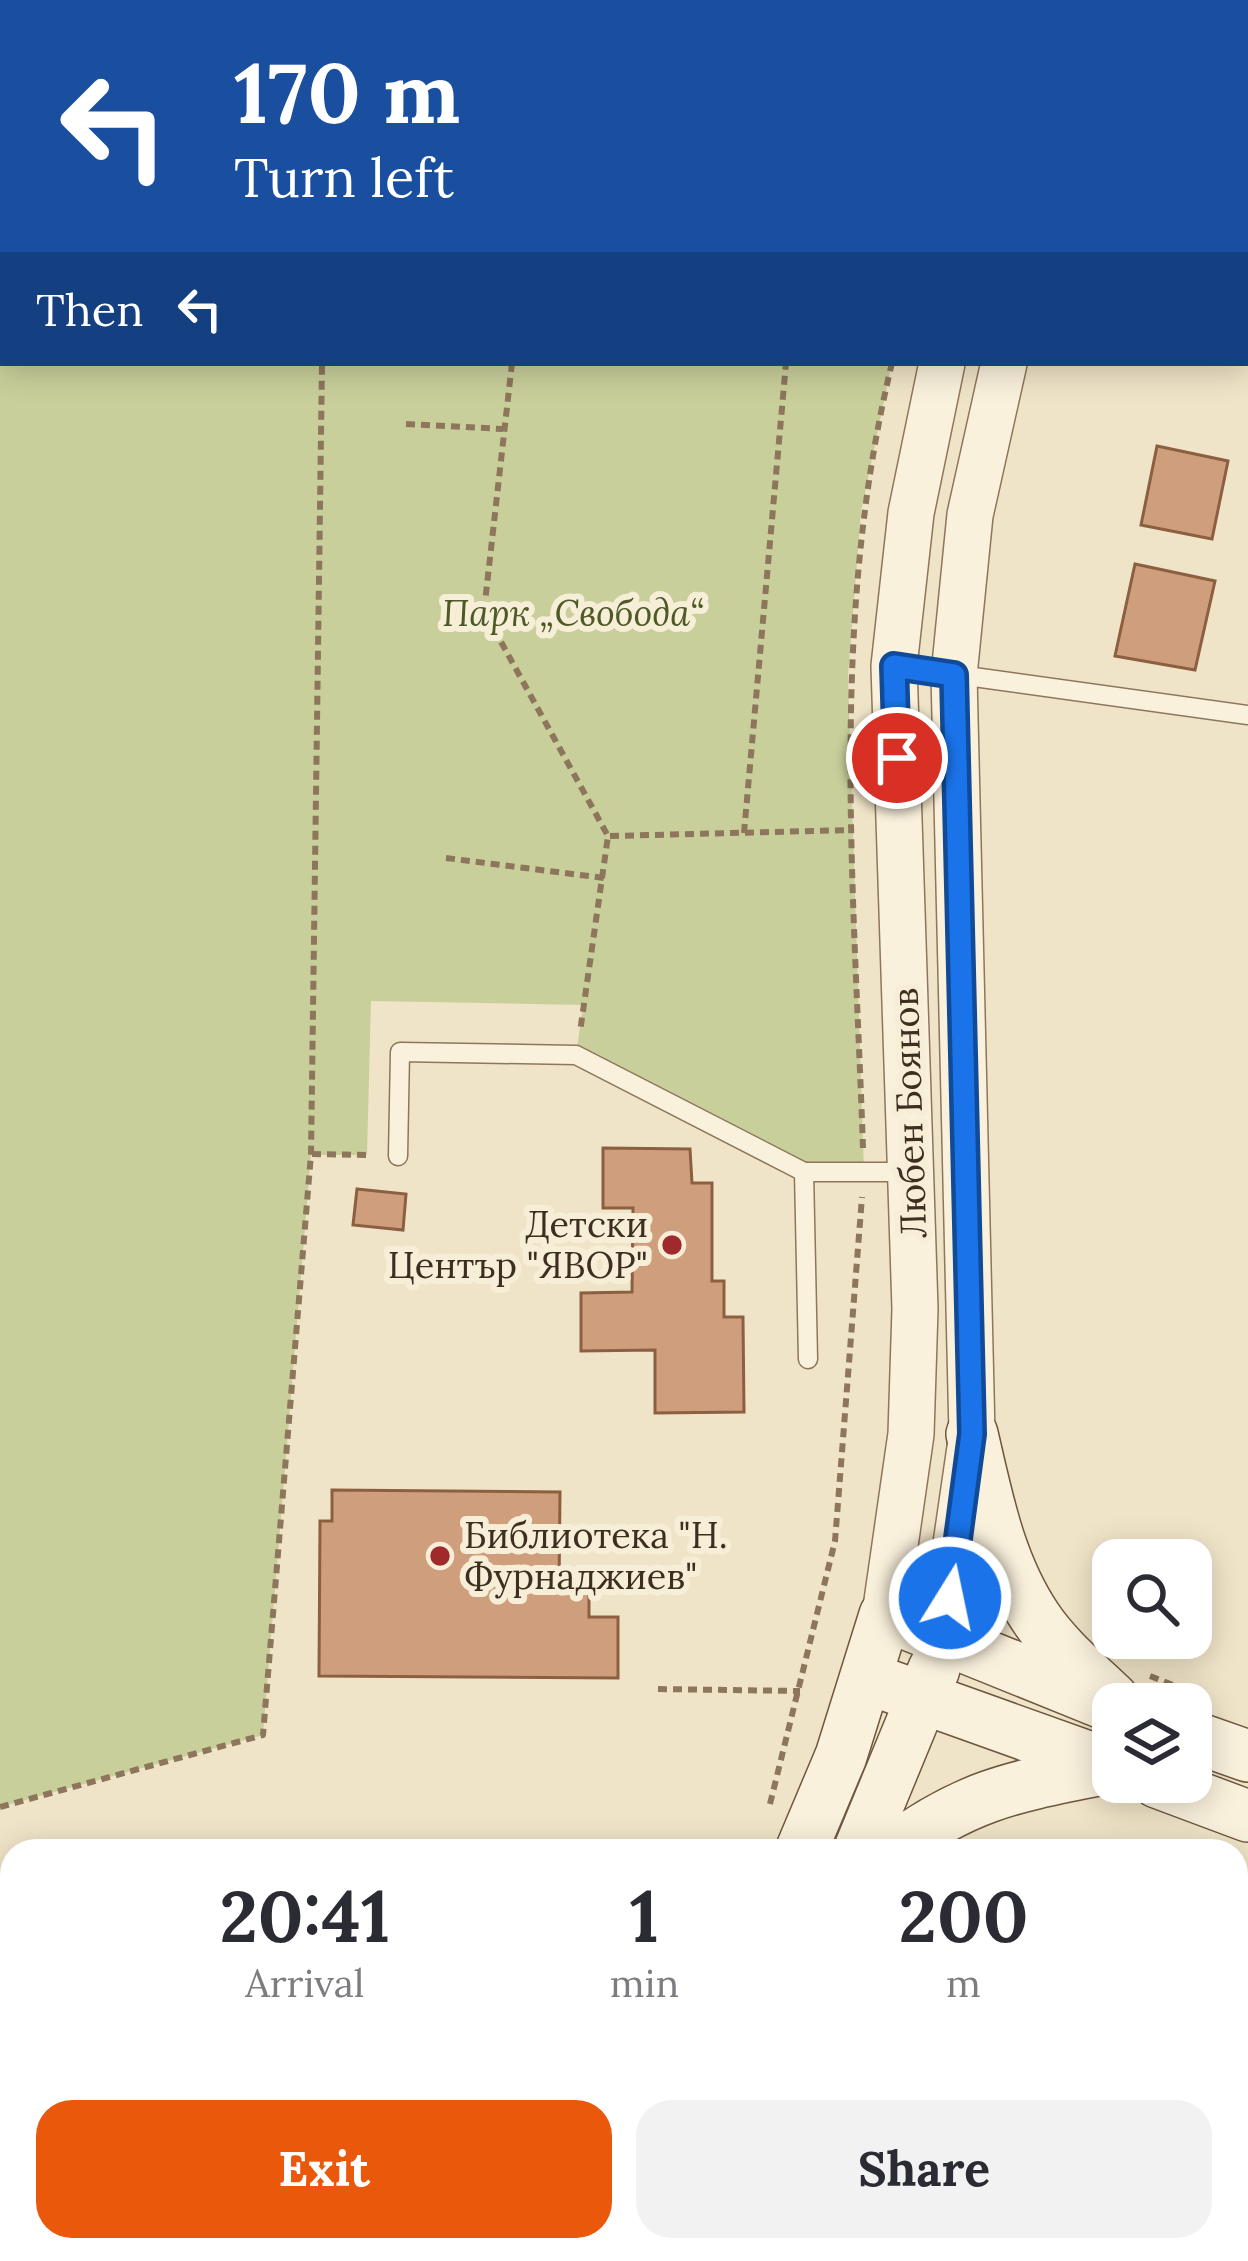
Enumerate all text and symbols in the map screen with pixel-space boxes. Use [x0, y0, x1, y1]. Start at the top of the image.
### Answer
text: 170 m [234, 38, 460, 146]
icon: left [36, 48, 192, 204]
text: Turn left [234, 143, 454, 212]
icon: left [167, 276, 233, 342]
text: Then [36, 281, 143, 338]
park label: Парк „Свобода“ [442, 590, 704, 636]
pin [846, 707, 948, 809]
icon: arrive [864, 725, 930, 791]
street label: Любен Боянов [882, 987, 936, 1239]
place label: Детски Център "ЯВОР" [388, 1201, 648, 1288]
marker: Детски Център "ЯВОР" [659, 1232, 685, 1258]
place label: Библиотека "Н. Фурнаджиев" [464, 1512, 728, 1599]
position arrow [887, 1535, 1013, 1661]
map controls [1092, 1539, 1212, 1803]
button: search [1092, 1539, 1212, 1659]
marker: Библиотека "Н. Фурнаджиев" [427, 1543, 453, 1569]
button: layers [1092, 1683, 1212, 1803]
text: 20:41 [219, 1870, 390, 1962]
text: 1 [630, 1870, 659, 1962]
text: 200 [899, 1870, 1029, 1962]
text: Arrival [245, 1958, 364, 2008]
text: min [610, 1958, 679, 2008]
text: m [946, 1958, 981, 2008]
button: Exit [36, 2100, 612, 2238]
button: Share [636, 2100, 1212, 2238]

